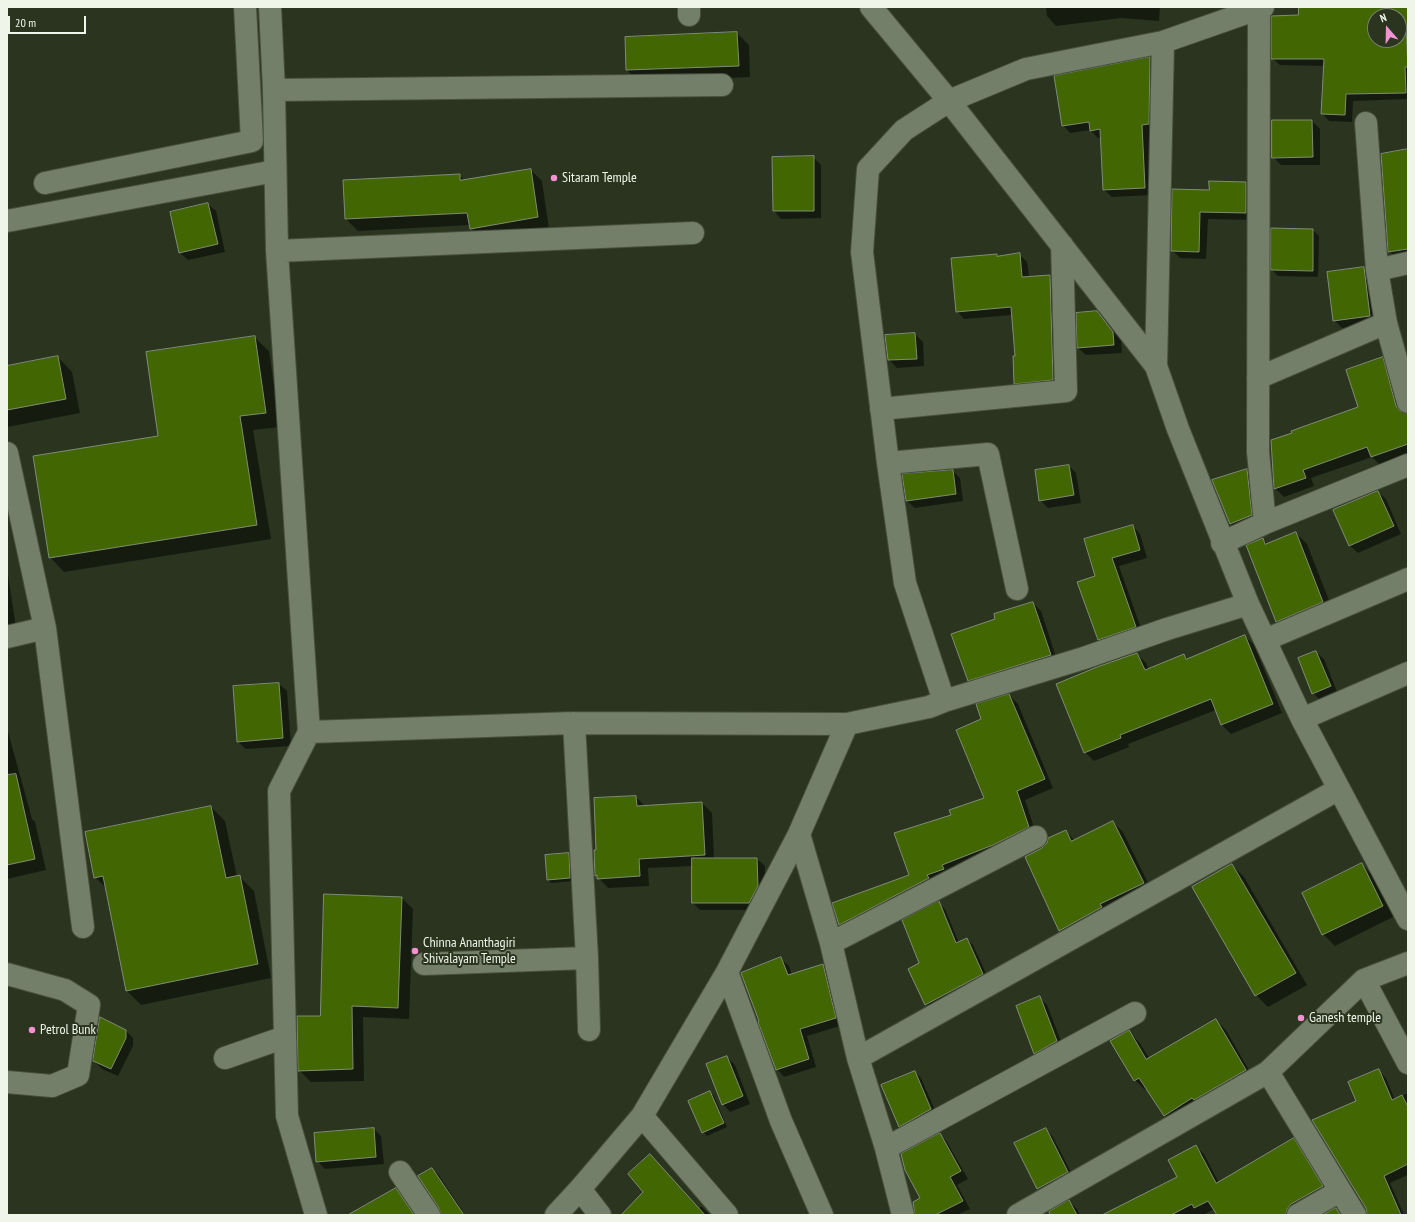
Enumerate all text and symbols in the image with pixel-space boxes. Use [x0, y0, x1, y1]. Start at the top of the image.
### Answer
scale bar [10, 8, 88, 34]
north arrow [1367, 8, 1407, 48]
text: N [1378, 10, 1388, 25]
text: 20 m [15, 15, 36, 30]
place label: Sitaram Temple [562, 170, 637, 186]
marker: Sitaram Temple [549, 173, 559, 183]
place label: Chinna Ananthagiri Shivalayam Temple [423, 935, 516, 968]
marker: Chinna Ananthagiri Shivalayam Temple [410, 946, 420, 956]
place label: Ganesh temple [1309, 1010, 1381, 1026]
marker: Ganesh temple [1296, 1013, 1306, 1023]
place label: Petrol Bunk [40, 1022, 96, 1038]
marker: Petrol Bunk [27, 1025, 37, 1035]

